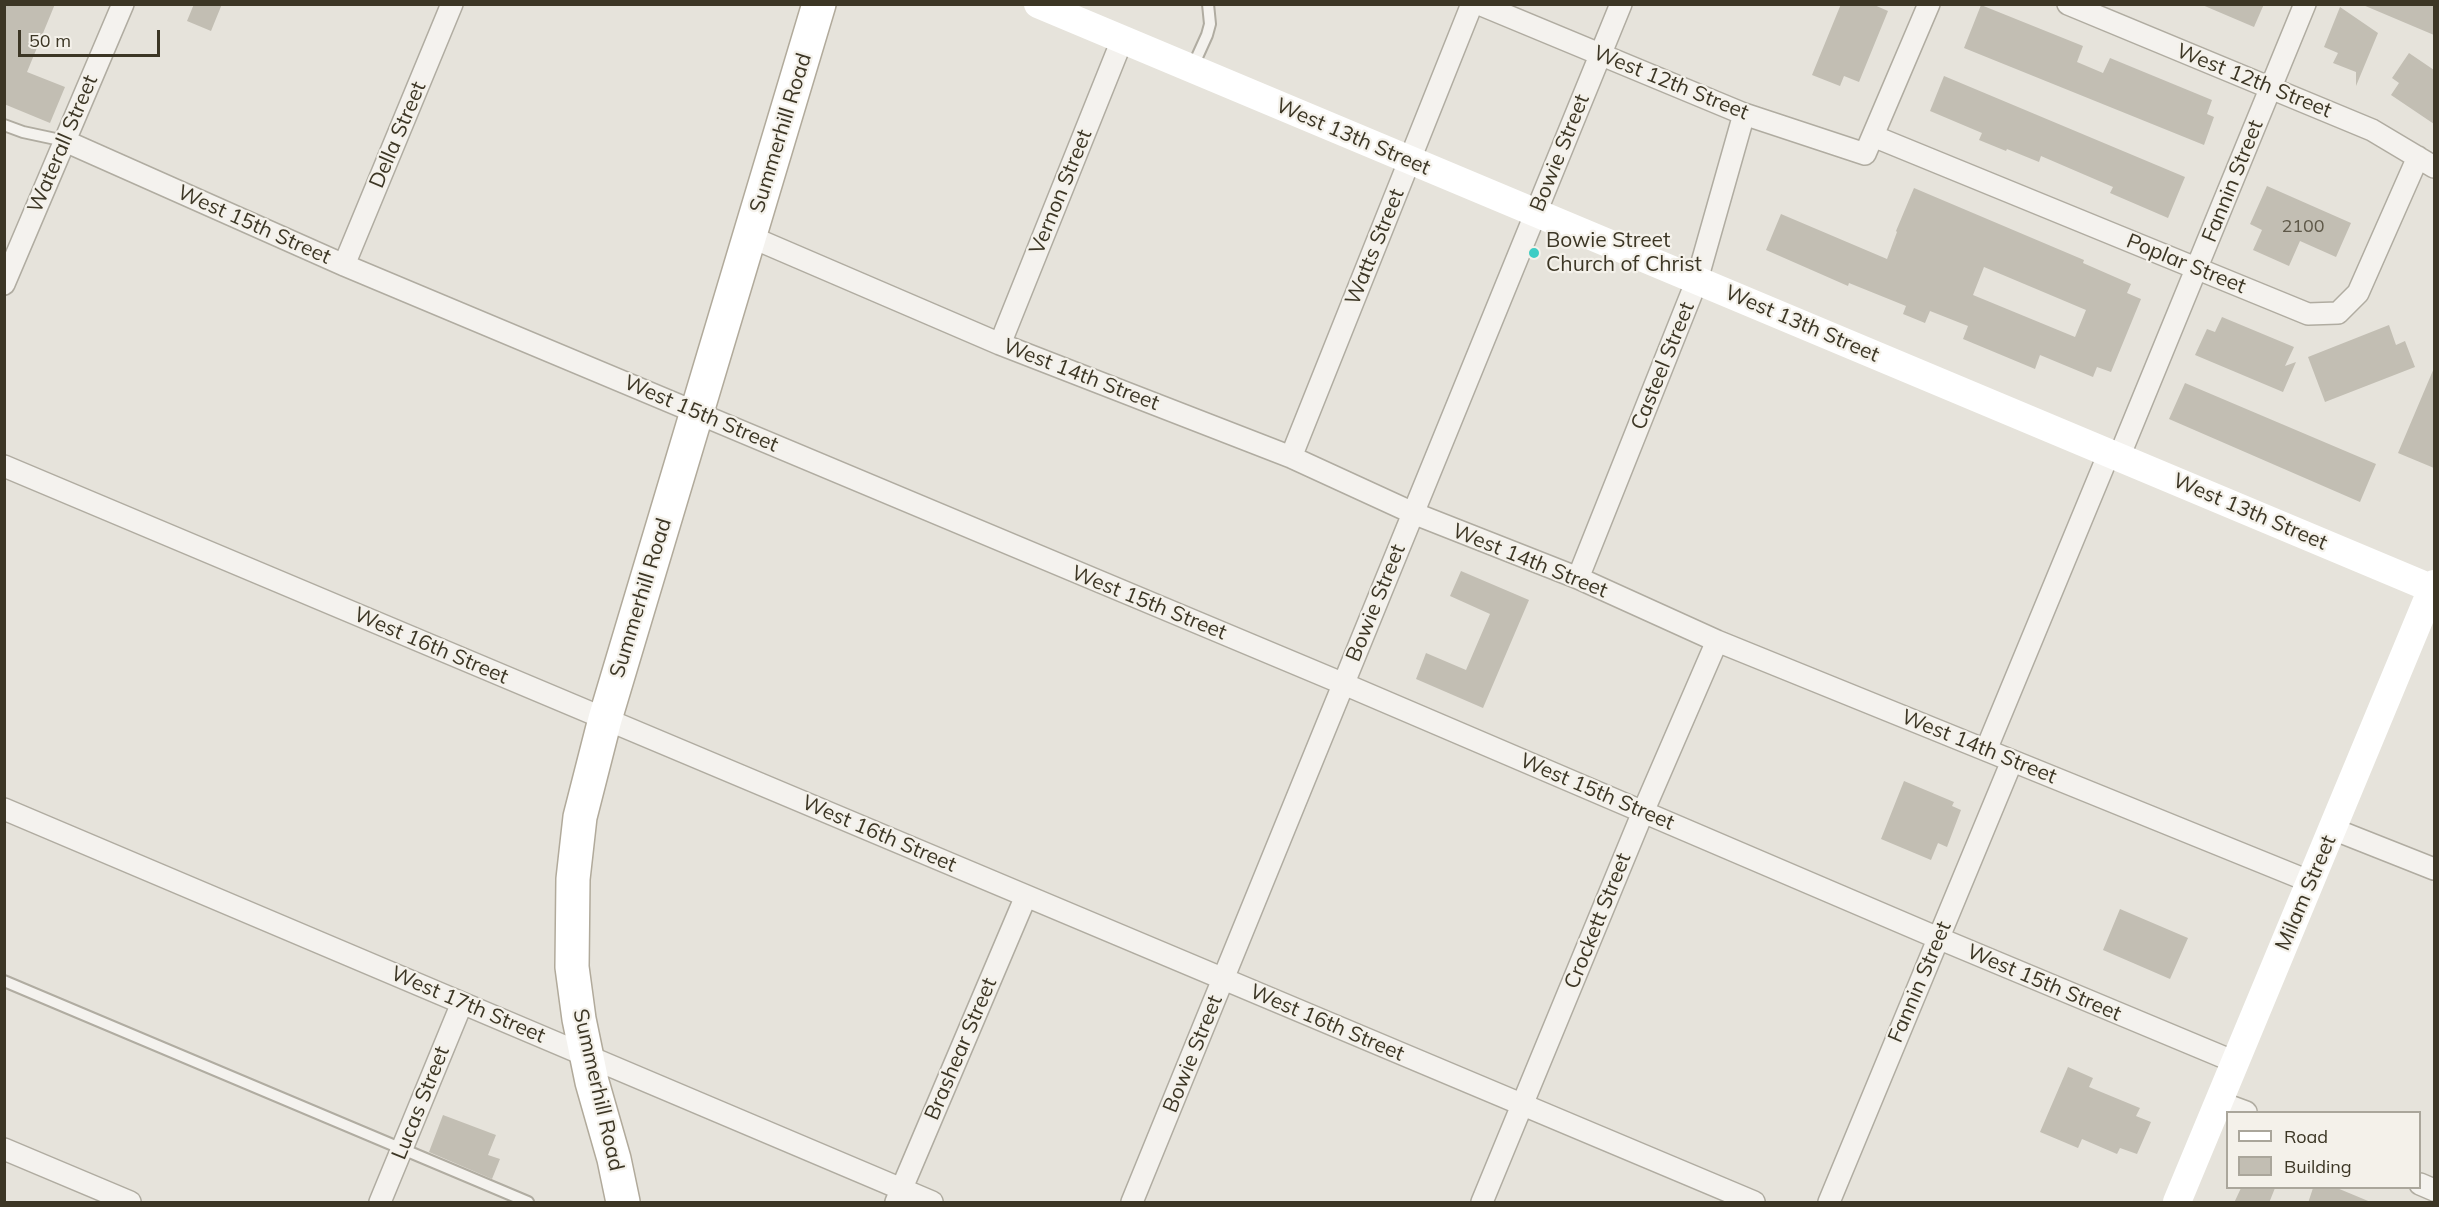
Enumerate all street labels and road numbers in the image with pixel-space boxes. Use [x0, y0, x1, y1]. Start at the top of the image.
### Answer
street label: West 12th Street [2173, 38, 2335, 124]
street label: West 12th Street [1590, 40, 1752, 126]
street label: Summerhill Road [745, 50, 817, 216]
street label: Waterall Street [23, 71, 103, 217]
street label: Della Street [364, 78, 432, 192]
street label: Bowie Street [1525, 91, 1595, 215]
street label: West 13th Street [1272, 93, 1434, 181]
street label: Fannin Street [2197, 116, 2269, 246]
street label: Vernon Street [1024, 126, 1098, 258]
street label: West 15th Street [173, 180, 335, 270]
street label: Watts Street [1340, 185, 1410, 309]
street label: Poplar Street [2123, 229, 2249, 299]
street label: West 13th Street [1721, 280, 1883, 368]
street label: Casteel Street [1626, 298, 1700, 434]
street label: West 14th Street [999, 334, 1163, 416]
street label: West 15th Street [620, 370, 782, 458]
street label: West 13th Street [2169, 468, 2331, 556]
street label: Summerhill Road [605, 515, 677, 681]
street label: West 14th Street [1449, 518, 1611, 604]
street label: Bowie Street [1341, 541, 1411, 665]
street label: West 15th Street [1068, 560, 1230, 646]
street label: West 16th Street [350, 602, 512, 690]
street label: West 14th Street [1898, 704, 2060, 790]
street label: West 15th Street [1516, 748, 1678, 836]
street label: West 16th Street [798, 790, 960, 878]
street label: Milam Street [2270, 832, 2342, 954]
street label: Crockett Street [1559, 849, 1637, 993]
street label: Fannin Street [1883, 917, 1957, 1047]
street label: West 15th Street [1963, 939, 2125, 1027]
street label: West 17th Street [387, 961, 549, 1049]
street label: Brashear Street [920, 974, 1002, 1124]
street label: West 16th Street [1246, 979, 1408, 1067]
street label: Bowie Street [1158, 992, 1228, 1116]
street label: Summerhill Road [567, 1007, 629, 1173]
street label: Lucas Street [387, 1043, 455, 1163]

